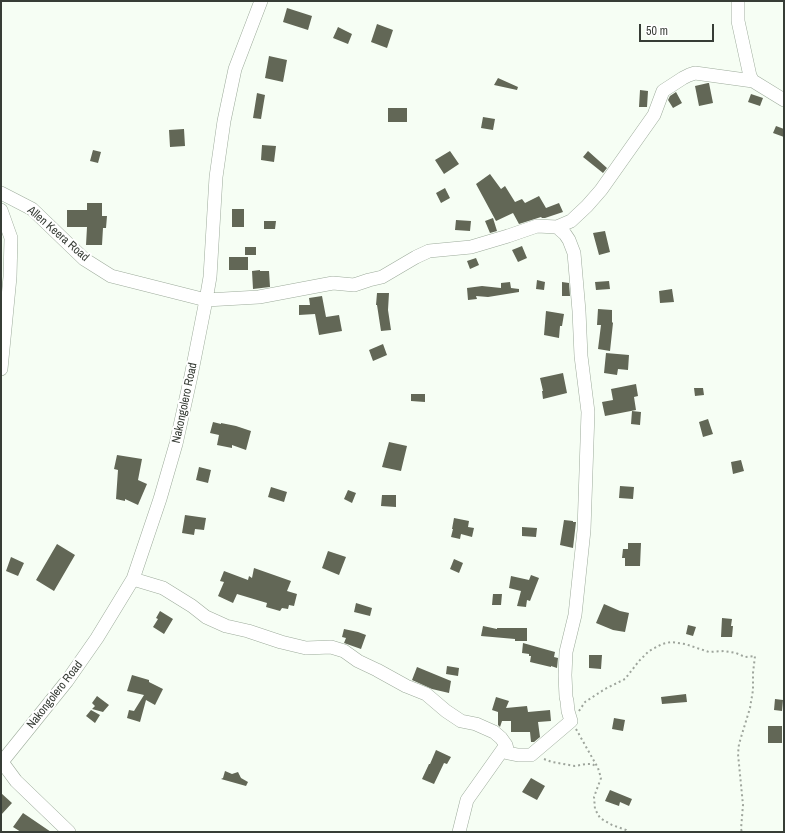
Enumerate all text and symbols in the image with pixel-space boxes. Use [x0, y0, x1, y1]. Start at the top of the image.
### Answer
scale bar [641, 16, 716, 42]
text: 50 m [646, 23, 668, 39]
street label: Allen Keera Road [24, 203, 92, 265]
street label: Nakongolero Road [169, 361, 201, 445]
street label: Nakongolero Road [24, 658, 86, 732]

